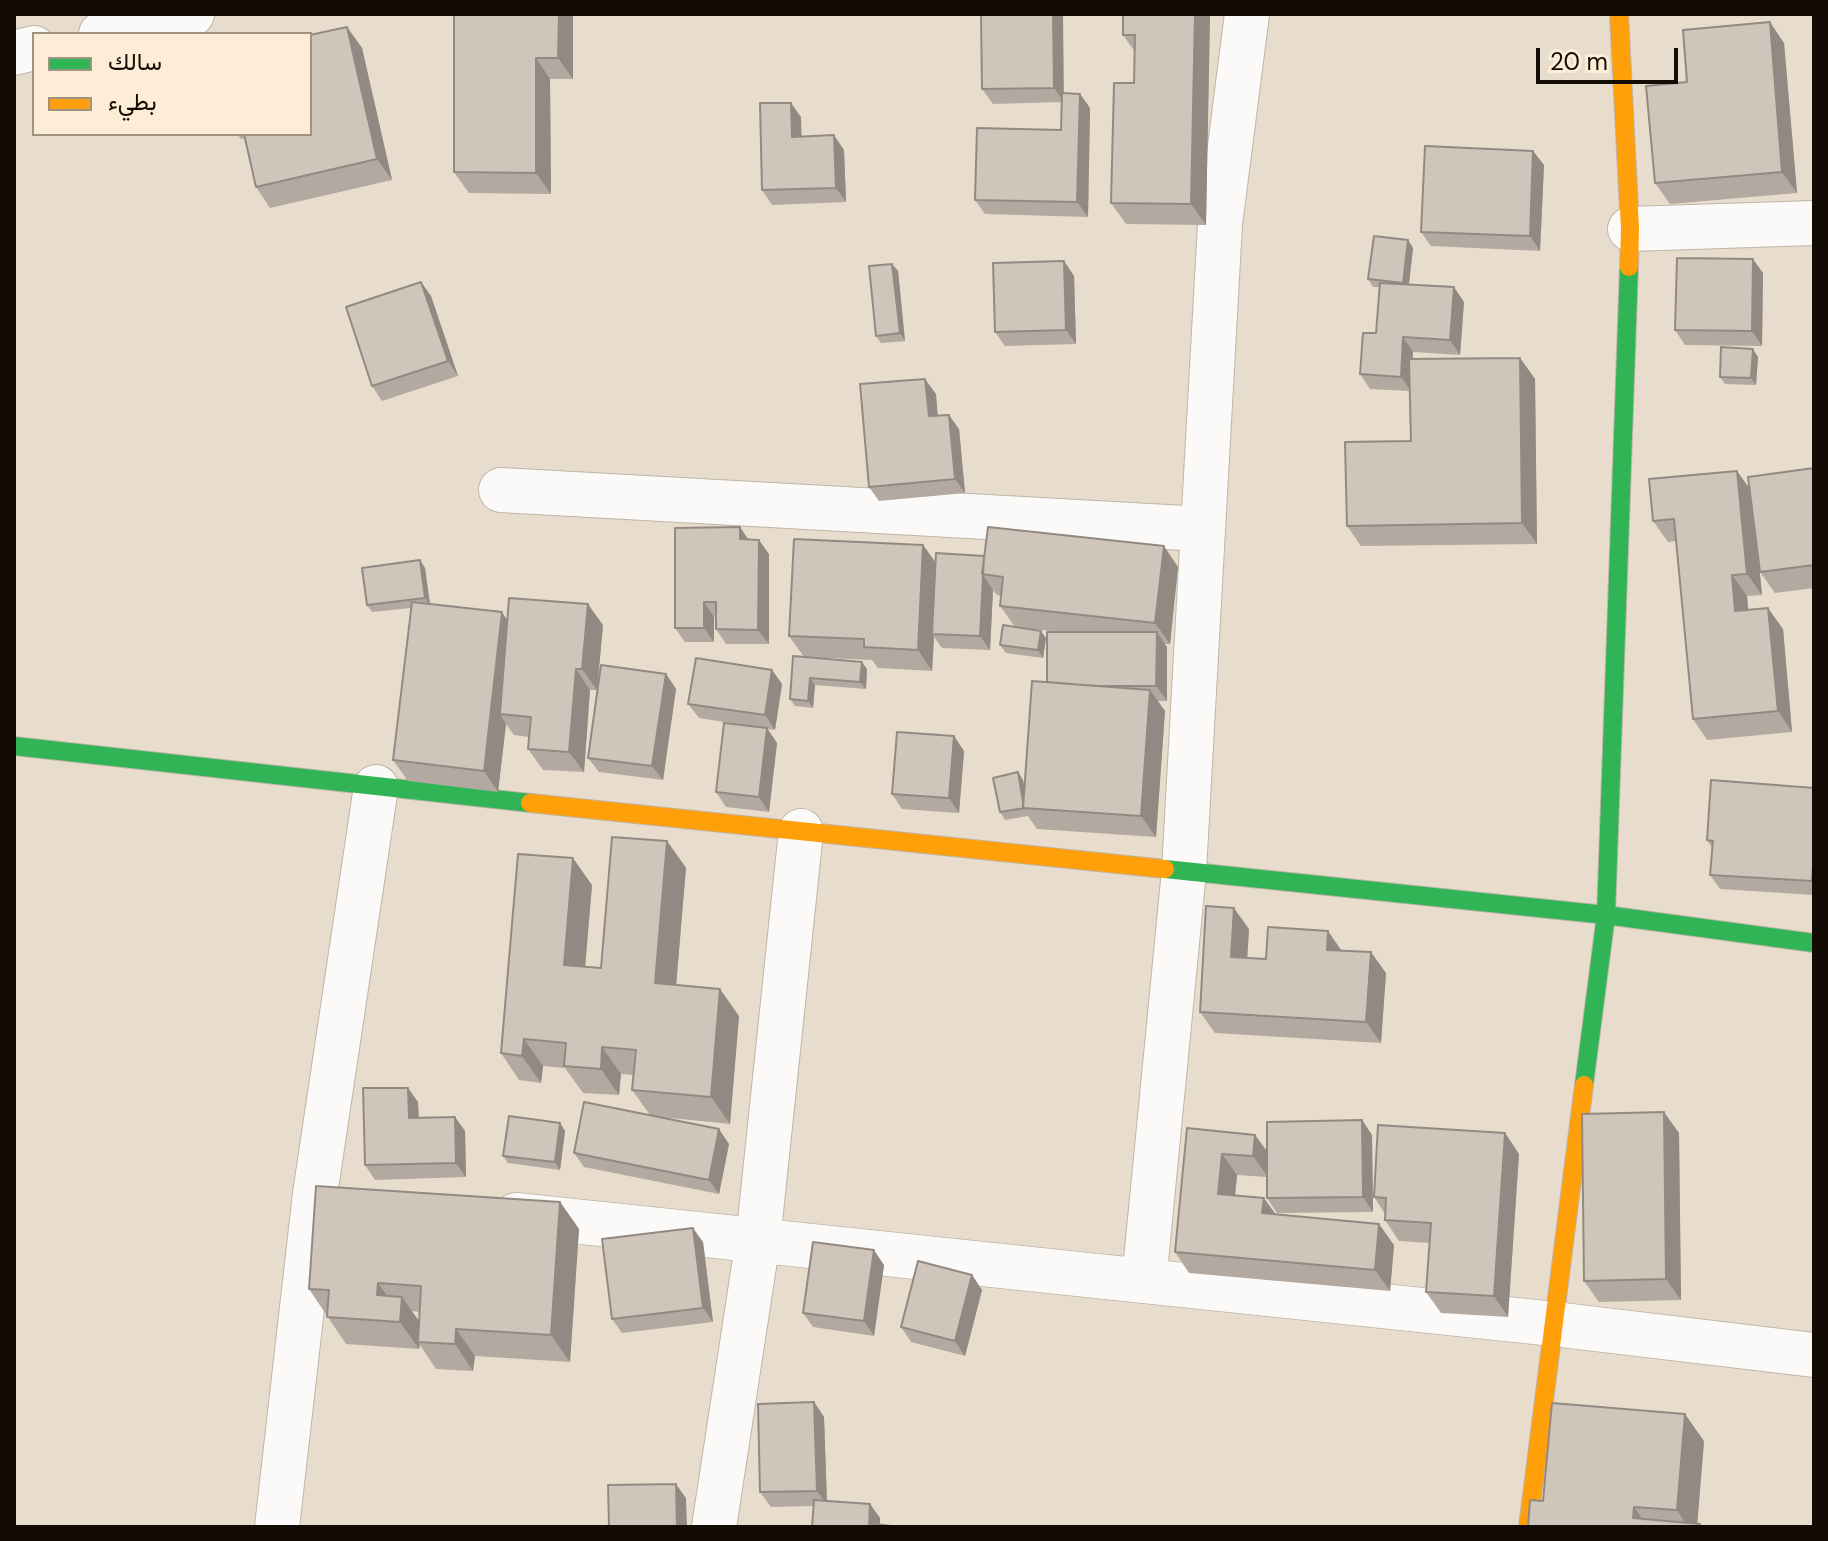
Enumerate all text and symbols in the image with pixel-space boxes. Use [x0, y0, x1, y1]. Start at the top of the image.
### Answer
legend [32, 32, 312, 136]
scale bar [1540, 32, 1682, 82]
text: سالك [108, 46, 162, 77]
text: 20 m [1550, 46, 1608, 77]
text: بطيء [108, 86, 157, 117]

